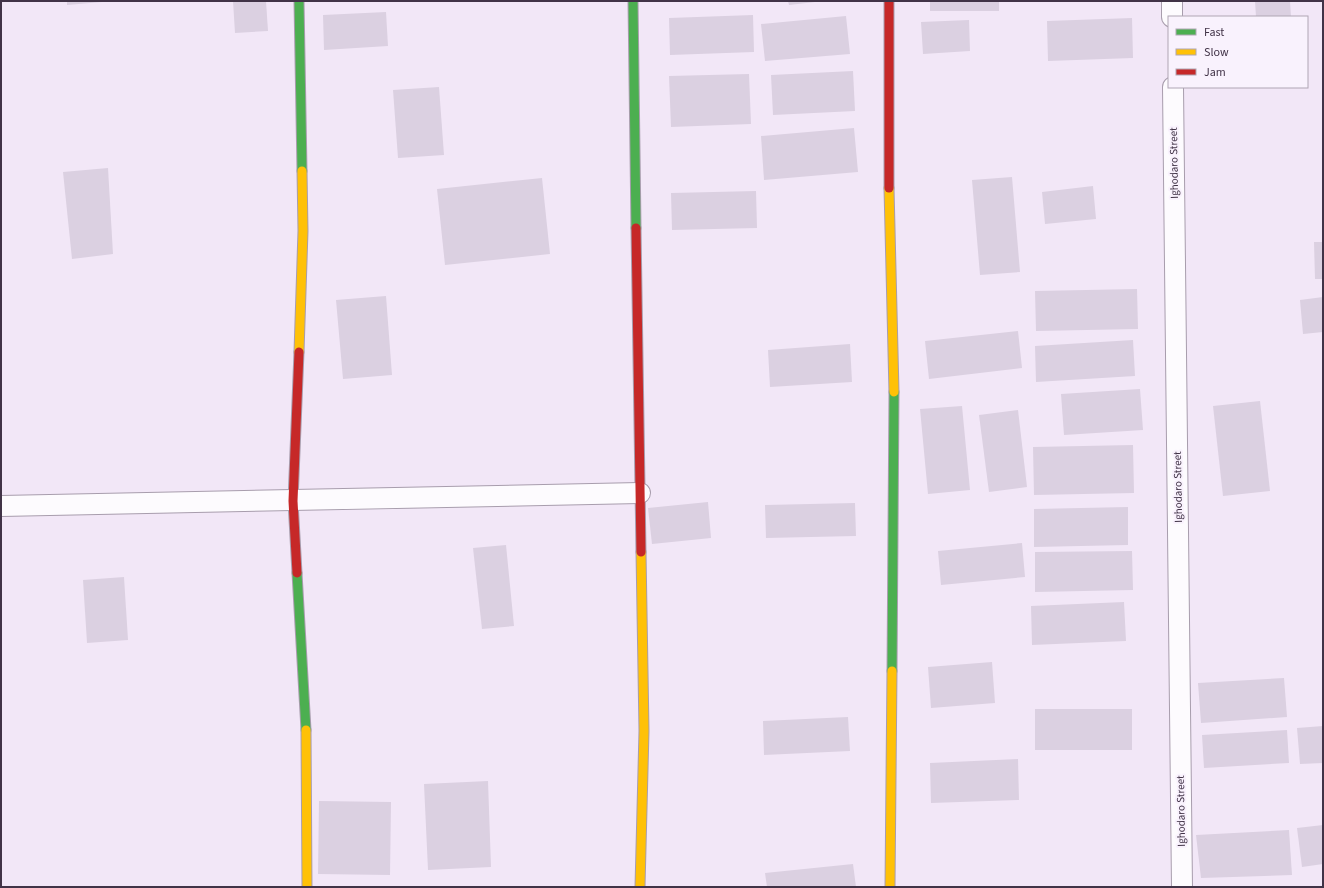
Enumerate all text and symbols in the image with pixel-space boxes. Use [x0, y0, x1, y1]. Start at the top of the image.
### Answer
legend [1168, 16, 1308, 88]
text: Fast [1204, 24, 1224, 41]
text: Slow [1204, 44, 1229, 61]
text: Jam [1204, 64, 1226, 81]
street label: Ighodaro Street [1166, 127, 1182, 199]
street label: Ighodaro Street [1170, 451, 1186, 523]
street label: Ighodaro Street [1173, 775, 1189, 847]

